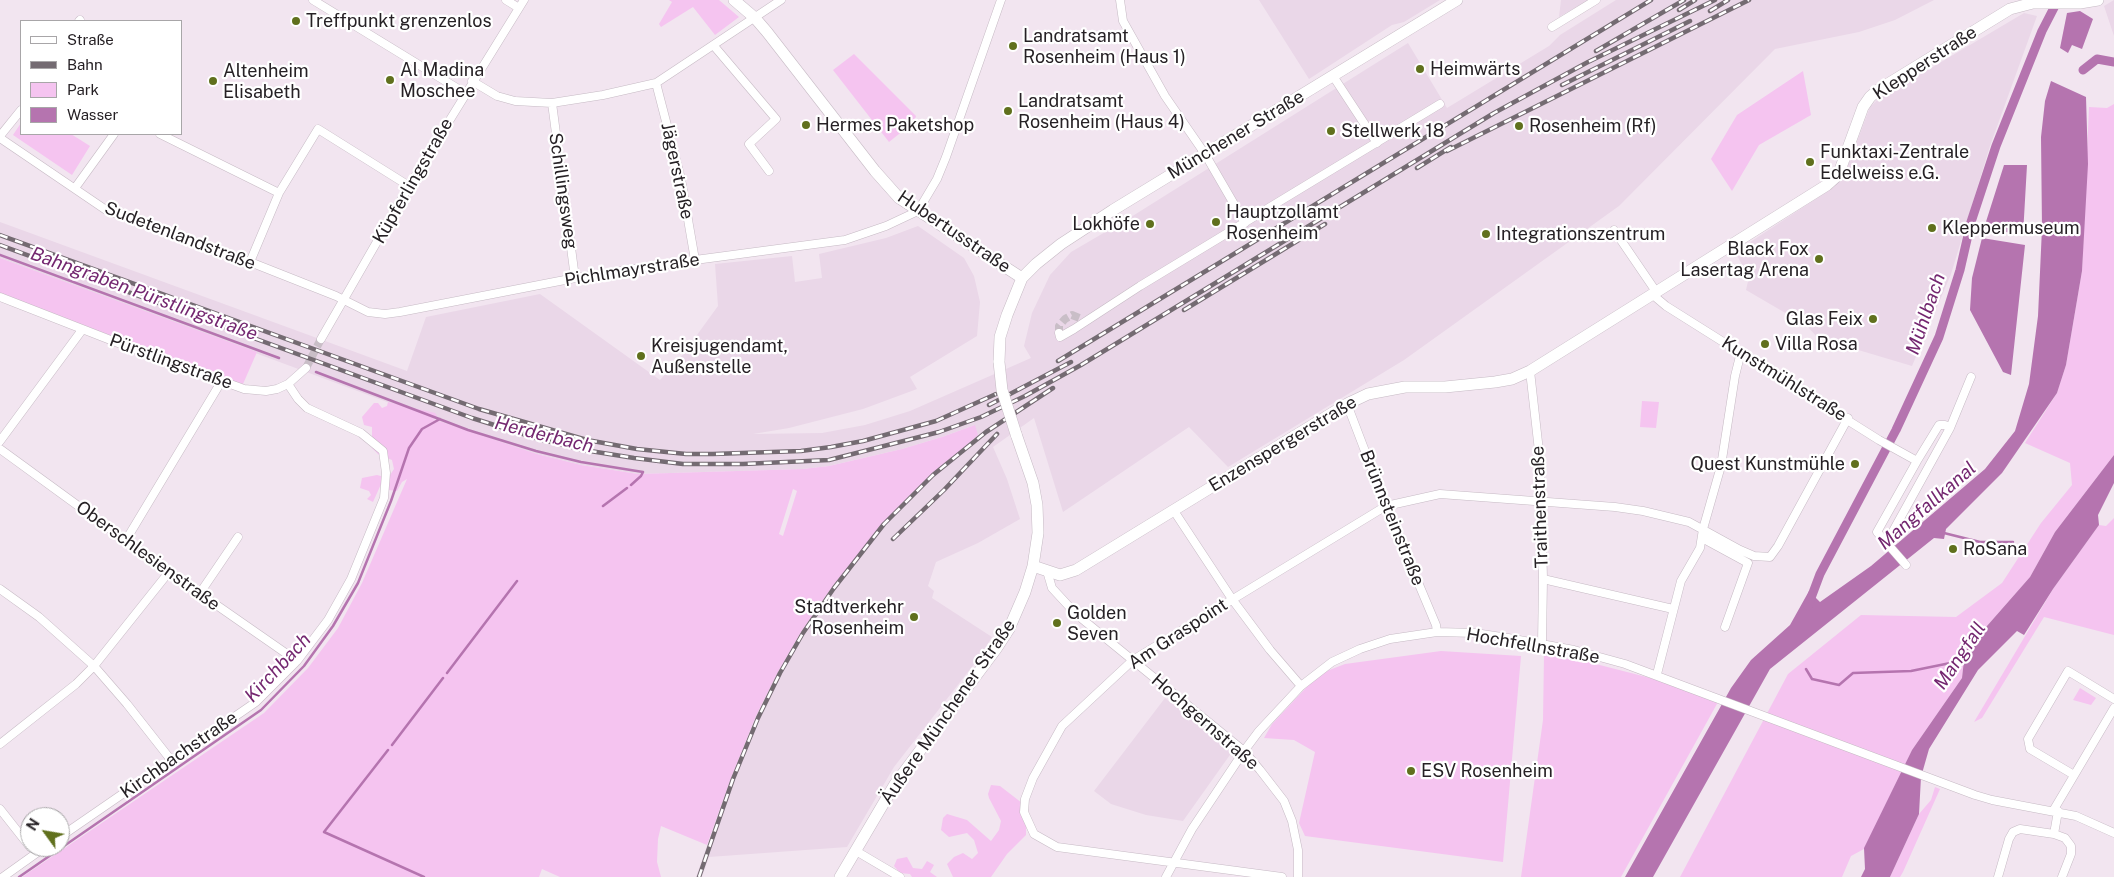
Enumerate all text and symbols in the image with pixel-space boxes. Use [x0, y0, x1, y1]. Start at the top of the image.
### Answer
place label: Treffpunkt grenzenlos [306, 10, 492, 32]
marker: Treffpunkt grenzenlos [290, 15, 302, 27]
legend [20, 20, 182, 135]
street label: Klepperstraße [1869, 21, 1981, 105]
place label: Landratsamt Rosenheim (Haus 1) [1023, 25, 1186, 68]
text: Straße [67, 31, 114, 48]
marker: Landratsamt Rosenheim (Haus 1) [1007, 40, 1019, 52]
text: Bahn [67, 56, 103, 73]
place label: Heimwärts [1430, 58, 1520, 80]
place label: Al Madina Moschee [400, 59, 484, 102]
place label: Altenheim Elisabeth [223, 60, 309, 102]
marker: Heimwärts [1414, 63, 1426, 75]
marker: Al Madina Moschee [384, 74, 396, 86]
marker: Altenheim Elisabeth [207, 75, 219, 87]
text: Park [67, 81, 99, 98]
street label: Münchener Straße [1164, 86, 1308, 184]
place label: Landratsamt Rosenheim (Haus 4) [1018, 90, 1185, 132]
marker: Landratsamt Rosenheim (Haus 4) [1002, 105, 1014, 117]
text: Wasser [67, 106, 118, 123]
street label: Küpferlingstraße [368, 114, 458, 248]
place label: Hermes Paketshop [816, 114, 974, 136]
place label: Rosenheim (Rf) [1529, 115, 1657, 137]
marker: Hermes Paketshop [800, 119, 812, 131]
place label: Stellwerk 18 [1341, 120, 1444, 142]
marker: Rosenheim (Rf) [1513, 120, 1525, 132]
street label: Jägerstraße [656, 121, 698, 221]
marker: Stellwerk 18 [1325, 125, 1337, 137]
street label: Schillingsweg [544, 131, 582, 251]
place label: Funktaxi-Zentrale Edelweiss e.G. [1820, 141, 1969, 183]
marker: Funktaxi-Zentrale Edelweiss e.G. [1804, 156, 1816, 168]
street label: Hubertusstraße [893, 186, 1015, 278]
street label: Sudetenlandstraße [101, 197, 259, 275]
place label: Hauptzollamt Rosenheim [1226, 201, 1339, 243]
place label: Lokhöfe [1072, 213, 1140, 235]
marker: Hauptzollamt Rosenheim [1210, 216, 1222, 228]
place label: Kleppermuseum [1942, 217, 2080, 239]
marker: Lokhöfe [1144, 218, 1156, 230]
marker: Kleppermuseum [1926, 222, 1938, 234]
place label: Integrationszentrum [1496, 223, 1665, 245]
marker: Integrationszentrum [1480, 228, 1492, 240]
place label: Black Fox Lasertag Arena [1680, 238, 1809, 280]
water label: Bahngraben Pürstlingstraße [27, 242, 261, 346]
street label: Pichlmayrstraße [563, 249, 701, 291]
marker: Black Fox Lasertag Arena [1813, 253, 1825, 265]
water label: Mühlbach [1901, 270, 1951, 358]
place label: Glas Feix [1786, 308, 1863, 330]
marker: Glas Feix [1867, 313, 1879, 325]
street label: Pürstlingstraße [106, 330, 236, 394]
street label: Kunstmühlstraße [1717, 332, 1851, 426]
place label: Villa Rosa [1775, 333, 1858, 355]
place label: Kreisjugendamt, Außenstelle [651, 335, 788, 378]
marker: Villa Rosa [1759, 338, 1771, 350]
marker: Kreisjugendamt, Außenstelle [635, 350, 647, 362]
street label: Enzenspergerstraße [1205, 391, 1361, 497]
water label: Herderbach [492, 412, 596, 458]
street label: Traithenstraße [1527, 445, 1553, 569]
street label: Brünnsteinstraße [1355, 447, 1429, 589]
place label: Quest Kunstmühle [1690, 453, 1845, 475]
water label: Mangfallkanal [1873, 457, 1981, 555]
marker: Quest Kunstmühle [1849, 458, 1861, 470]
street label: Oberschlesienstraße [72, 497, 224, 615]
place label: RoSana [1963, 538, 2027, 560]
marker: RoSana [1947, 543, 1959, 555]
street label: Am Graspoint [1124, 594, 1232, 674]
place label: Stadtverkehr Rosenheim [794, 596, 904, 638]
place label: Golden Seven [1067, 602, 1127, 644]
marker: Stadtverkehr Rosenheim [908, 611, 920, 623]
street label: Äußere Münchener Straße [876, 615, 1020, 809]
marker: Golden Seven [1051, 617, 1063, 629]
water label: Mangfall [1929, 618, 1991, 694]
street label: Hochfellnstraße [1465, 624, 1601, 668]
water label: Kirchbach [240, 629, 316, 707]
street label: Hochgernstraße [1147, 669, 1263, 775]
street label: Kirchbachstraße [116, 707, 242, 803]
place label: ESV Rosenheim [1421, 760, 1553, 782]
marker: ESV Rosenheim [1405, 765, 1417, 777]
north arrow [20, 807, 70, 857]
text: N [23, 816, 43, 833]

